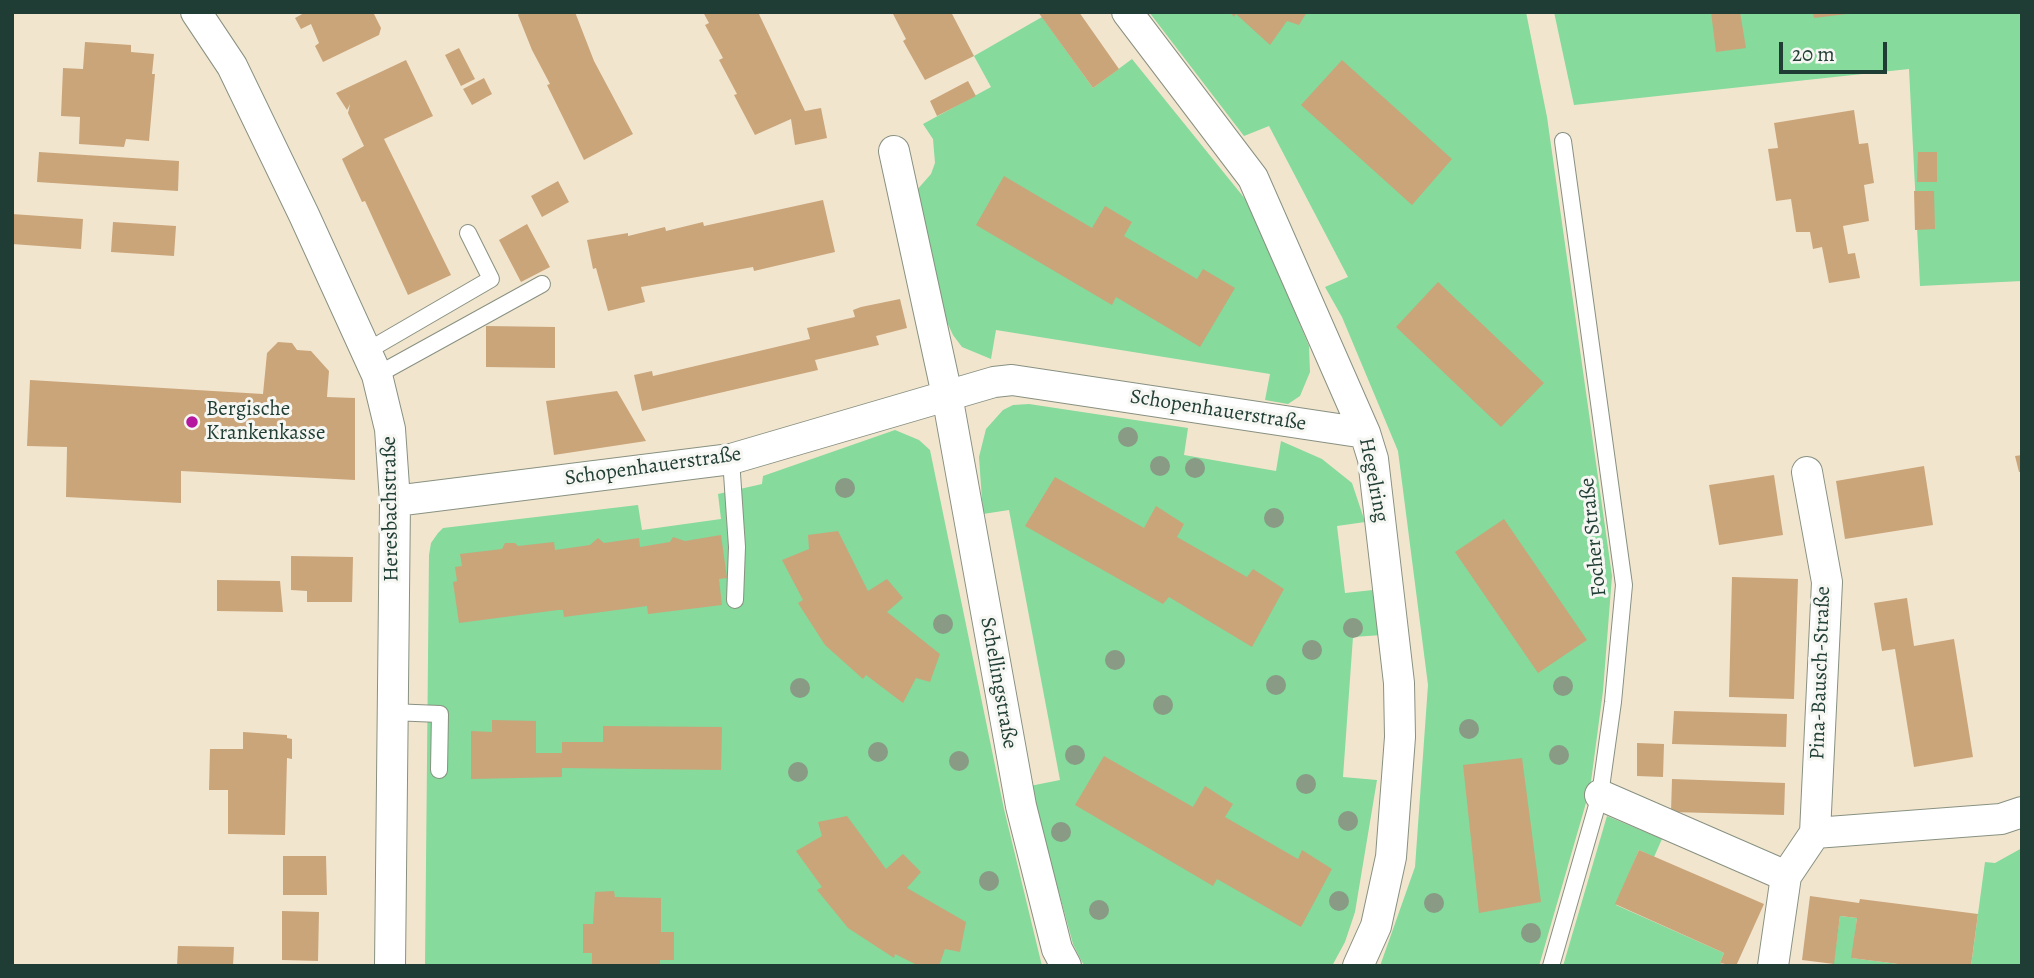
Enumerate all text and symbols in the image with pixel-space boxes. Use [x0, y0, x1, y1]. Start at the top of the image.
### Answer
scale bar [1782, 28, 1890, 72]
text: 20 m [1792, 40, 1835, 68]
street label: Schopenhauerstraße [1128, 385, 1308, 437]
place label: Bergische Krankenkasse [206, 397, 325, 447]
marker: Bergische Krankenkasse [184, 414, 200, 430]
street label: Heresbachstraße [377, 436, 405, 582]
street label: Hegelring [1352, 436, 1394, 524]
street label: Schopenhauerstraße [563, 442, 743, 492]
street label: Focher Straße [1575, 476, 1613, 598]
street label: Pina-Bausch-Straße [1805, 586, 1837, 760]
street label: Schellingstraße [974, 615, 1022, 751]

